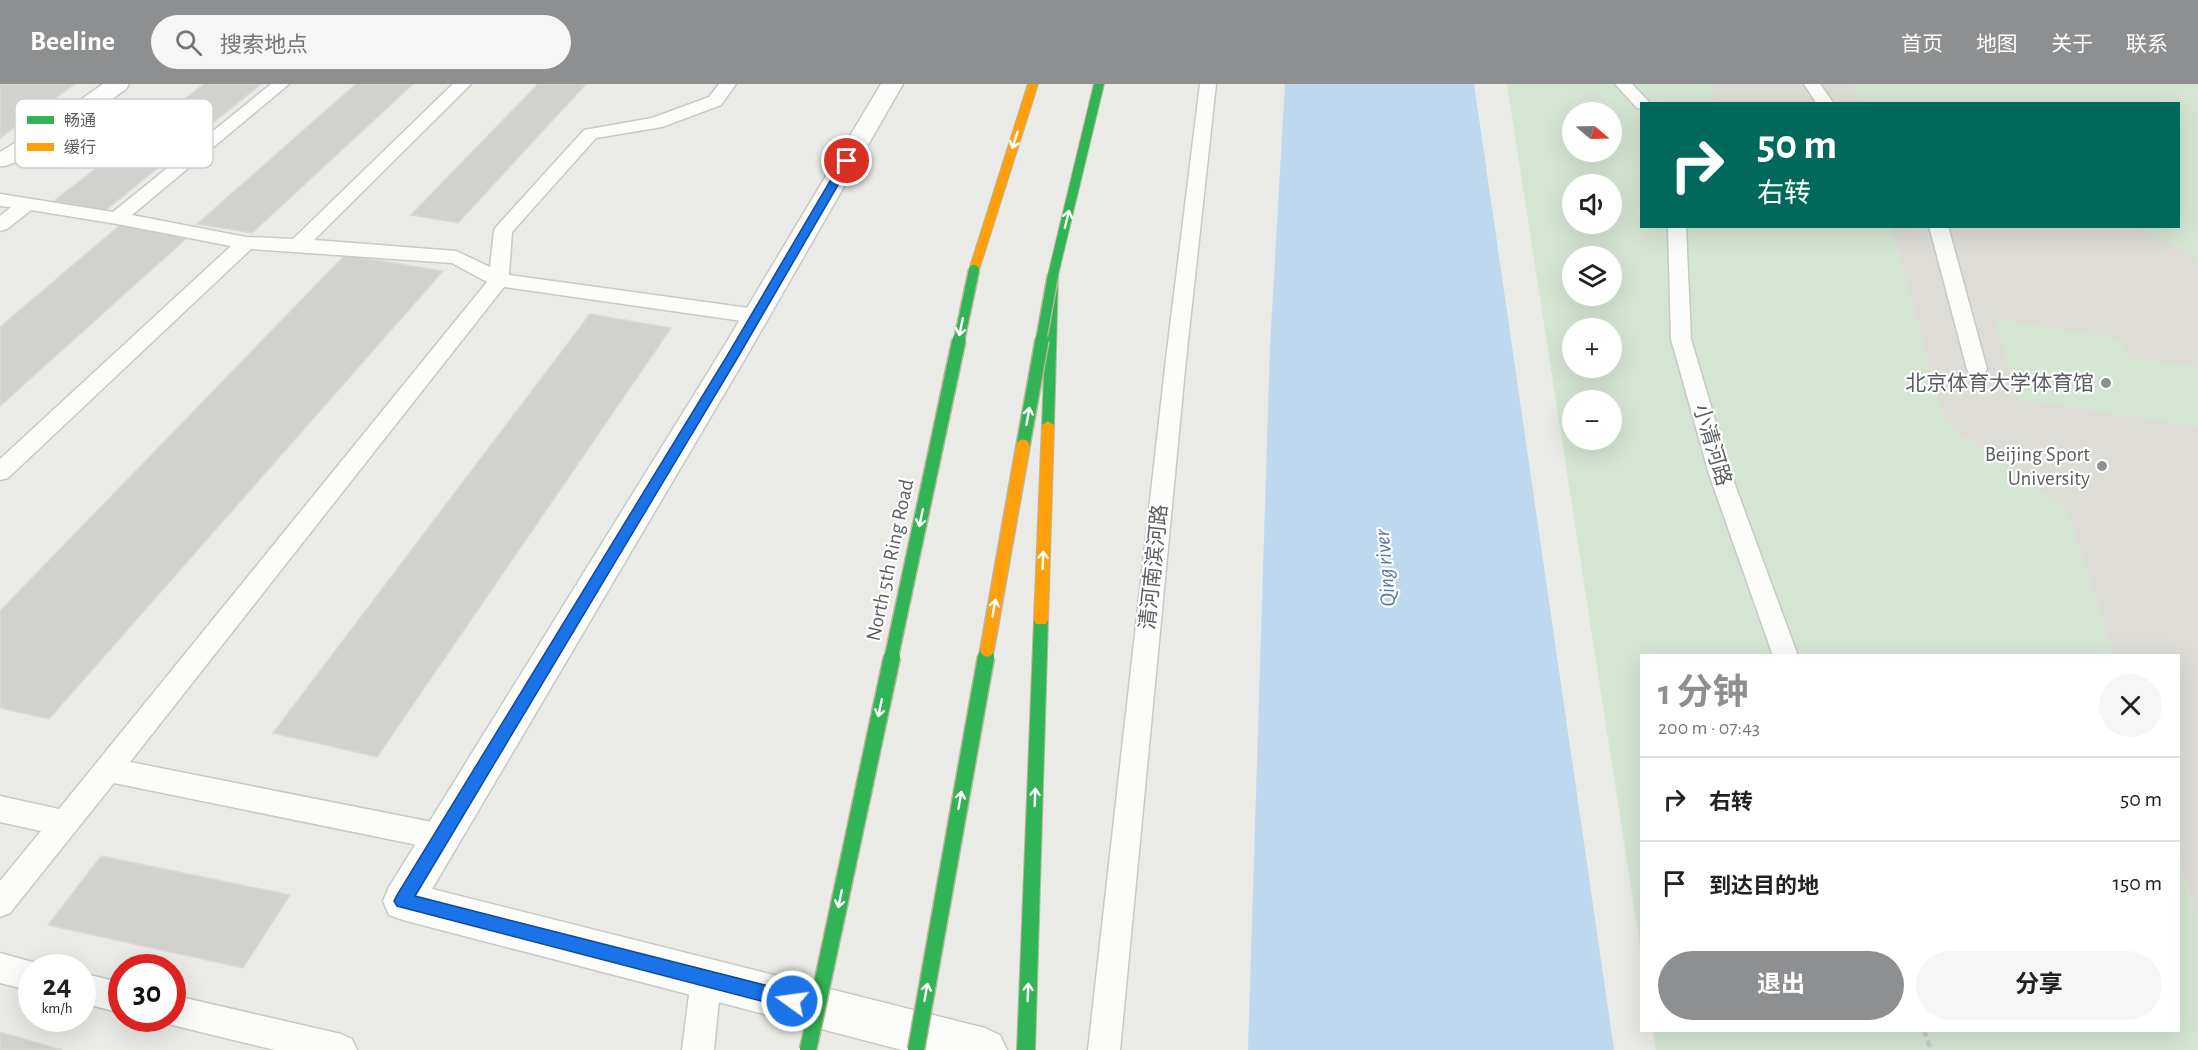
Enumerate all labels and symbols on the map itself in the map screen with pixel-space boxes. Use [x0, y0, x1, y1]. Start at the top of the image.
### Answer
legend [15, 99, 213, 168]
north arrow [1562, 102, 1622, 162]
text: 畅通 [64, 112, 96, 129]
one-way arrow [1009, 130, 1020, 149]
pin [821, 135, 872, 186]
text: 缓行 [64, 139, 96, 156]
one-way arrow [1062, 209, 1074, 228]
one-way arrow [955, 317, 967, 336]
place label: 北京体育大学体育馆 [1905, 372, 2094, 394]
marker: 北京体育大学体育馆 [2099, 376, 2113, 390]
street label: 小清河路 [1690, 401, 1735, 488]
one-way arrow [1023, 407, 1034, 427]
place label: Beijing Sport University [1985, 444, 2090, 489]
marker: Beijing Sport University [2095, 459, 2109, 473]
street label: North 5th Ring Road [863, 477, 917, 643]
street label: 清河南滨河路 [1136, 503, 1171, 631]
one-way arrow [915, 507, 926, 527]
water label: Qing river [1371, 528, 1399, 608]
one-way arrow [1038, 550, 1049, 570]
one-way arrow [989, 599, 1000, 619]
one-way arrow [874, 698, 885, 718]
one-way arrow [1029, 787, 1040, 807]
one-way arrow [955, 791, 966, 811]
one-way arrow [833, 889, 845, 908]
speed limit sign: 30 [108, 954, 186, 1032]
position arrow [760, 969, 824, 1033]
one-way arrow [1022, 982, 1033, 1002]
one-way arrow [921, 983, 932, 1003]

